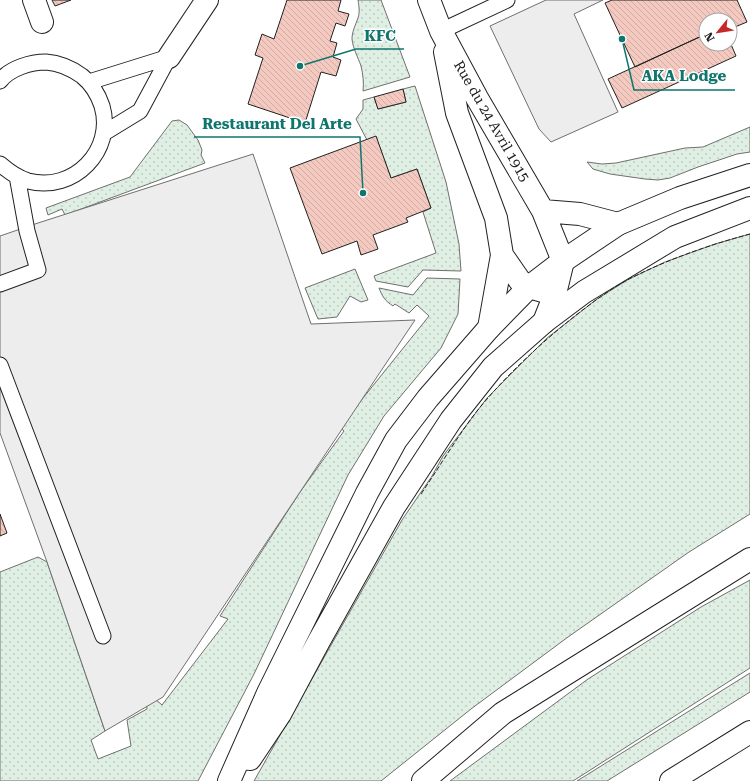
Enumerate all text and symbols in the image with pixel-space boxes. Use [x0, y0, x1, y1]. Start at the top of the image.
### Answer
north arrow [698, 12, 738, 52]
callout: KFC [356, 22, 404, 49]
text: KFC [364, 27, 396, 45]
text: N [702, 29, 718, 44]
street label: Rue du 24 Avril 1915 [451, 58, 533, 184]
callout: AKA Lodge [634, 63, 735, 90]
text: AKA Lodge [642, 67, 727, 85]
callout: Restaurant Del Arte [194, 110, 360, 137]
text: Restaurant Del Arte [202, 115, 352, 133]

